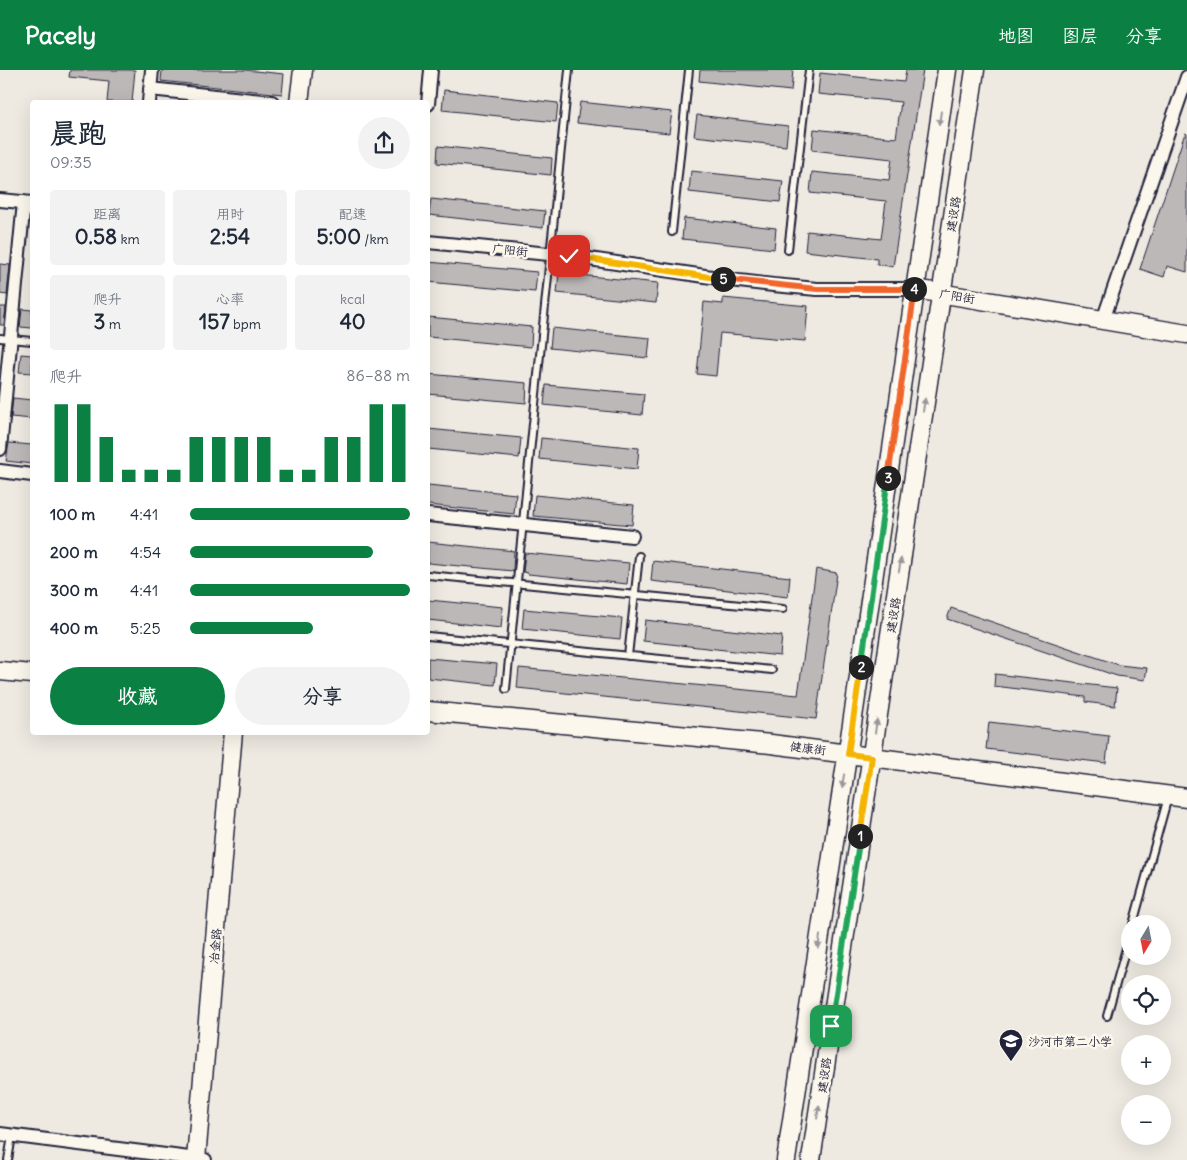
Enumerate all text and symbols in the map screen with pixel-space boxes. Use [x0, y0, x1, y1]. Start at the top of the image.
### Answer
text: Pacely [25, 20, 96, 50]
text: 地图 [998, 24, 1034, 47]
text: 图层 [1062, 24, 1098, 47]
text: 分享 [1126, 24, 1162, 47]
one-way arrow [935, 111, 943, 127]
text: 晨跑 [50, 115, 106, 151]
button: share [358, 117, 410, 169]
text: 09:35 [50, 152, 92, 172]
street label: 建设路 [943, 195, 963, 233]
text: 距离 [93, 205, 121, 223]
text: 用时 [216, 205, 244, 223]
text: 配速 [339, 205, 367, 223]
text: 0.58 [75, 223, 117, 250]
text: 2:54 [210, 223, 250, 250]
text: 5:00 [317, 223, 361, 250]
text: km [117, 230, 140, 248]
text: /km [361, 230, 389, 248]
pin [548, 235, 590, 277]
street label: 广阳街 [491, 241, 529, 259]
icon: check [555, 242, 583, 270]
pin: 5 [710, 266, 736, 292]
text: 5 [719, 270, 728, 288]
pin: 4 [902, 276, 926, 302]
text: 4 [910, 280, 919, 298]
street label: 广阳街 [938, 286, 976, 306]
text: 爬升 [93, 290, 121, 308]
text: 心率 [216, 290, 244, 308]
text: kcal [340, 290, 365, 308]
text: 3 [94, 308, 105, 335]
text: 157 [199, 308, 230, 335]
text: 40 [340, 308, 366, 335]
text: m [105, 315, 121, 333]
text: bpm [230, 315, 261, 333]
text: 86–88 m [346, 365, 410, 385]
text: 爬升 [50, 366, 82, 386]
one-way arrow [921, 396, 929, 412]
pin: 3 [876, 466, 900, 490]
text: 3 [885, 469, 892, 487]
text: 100 m [50, 504, 95, 524]
text: 4:41 [130, 504, 158, 524]
text: 200 m [50, 542, 98, 562]
text: 4:54 [130, 542, 161, 562]
one-way arrow [897, 557, 905, 573]
text: 300 m [50, 580, 98, 600]
text: 4:41 [130, 580, 158, 600]
street label: 建设路 [883, 596, 903, 634]
text: 400 m [50, 618, 98, 638]
text: 5:25 [130, 618, 161, 638]
pin: 2 [848, 654, 874, 680]
text: 2 [858, 658, 865, 676]
button: 收藏 [50, 667, 225, 725]
button: 分享 [235, 667, 410, 725]
one-way arrow [872, 718, 880, 734]
street label: 健康街 [789, 738, 827, 758]
one-way arrow [839, 774, 847, 790]
pin: 1 [848, 824, 872, 848]
text: 1 [858, 827, 863, 845]
north arrow [1121, 915, 1171, 965]
map controls [1121, 915, 1171, 1145]
street label: 冶金路 [206, 927, 224, 965]
one-way arrow [815, 934, 823, 950]
button: locate [1121, 975, 1171, 1025]
pin [810, 1005, 852, 1047]
icon: arrive [817, 1012, 845, 1040]
school or university icon: 沙河市第二小学 [998, 1028, 1024, 1062]
place label: 沙河市第二小学 [1028, 1034, 1112, 1049]
button: + [1121, 1035, 1171, 1085]
street label: 建设路 [814, 1056, 834, 1094]
button: − [1121, 1095, 1171, 1145]
one-way arrow [815, 1103, 823, 1119]

